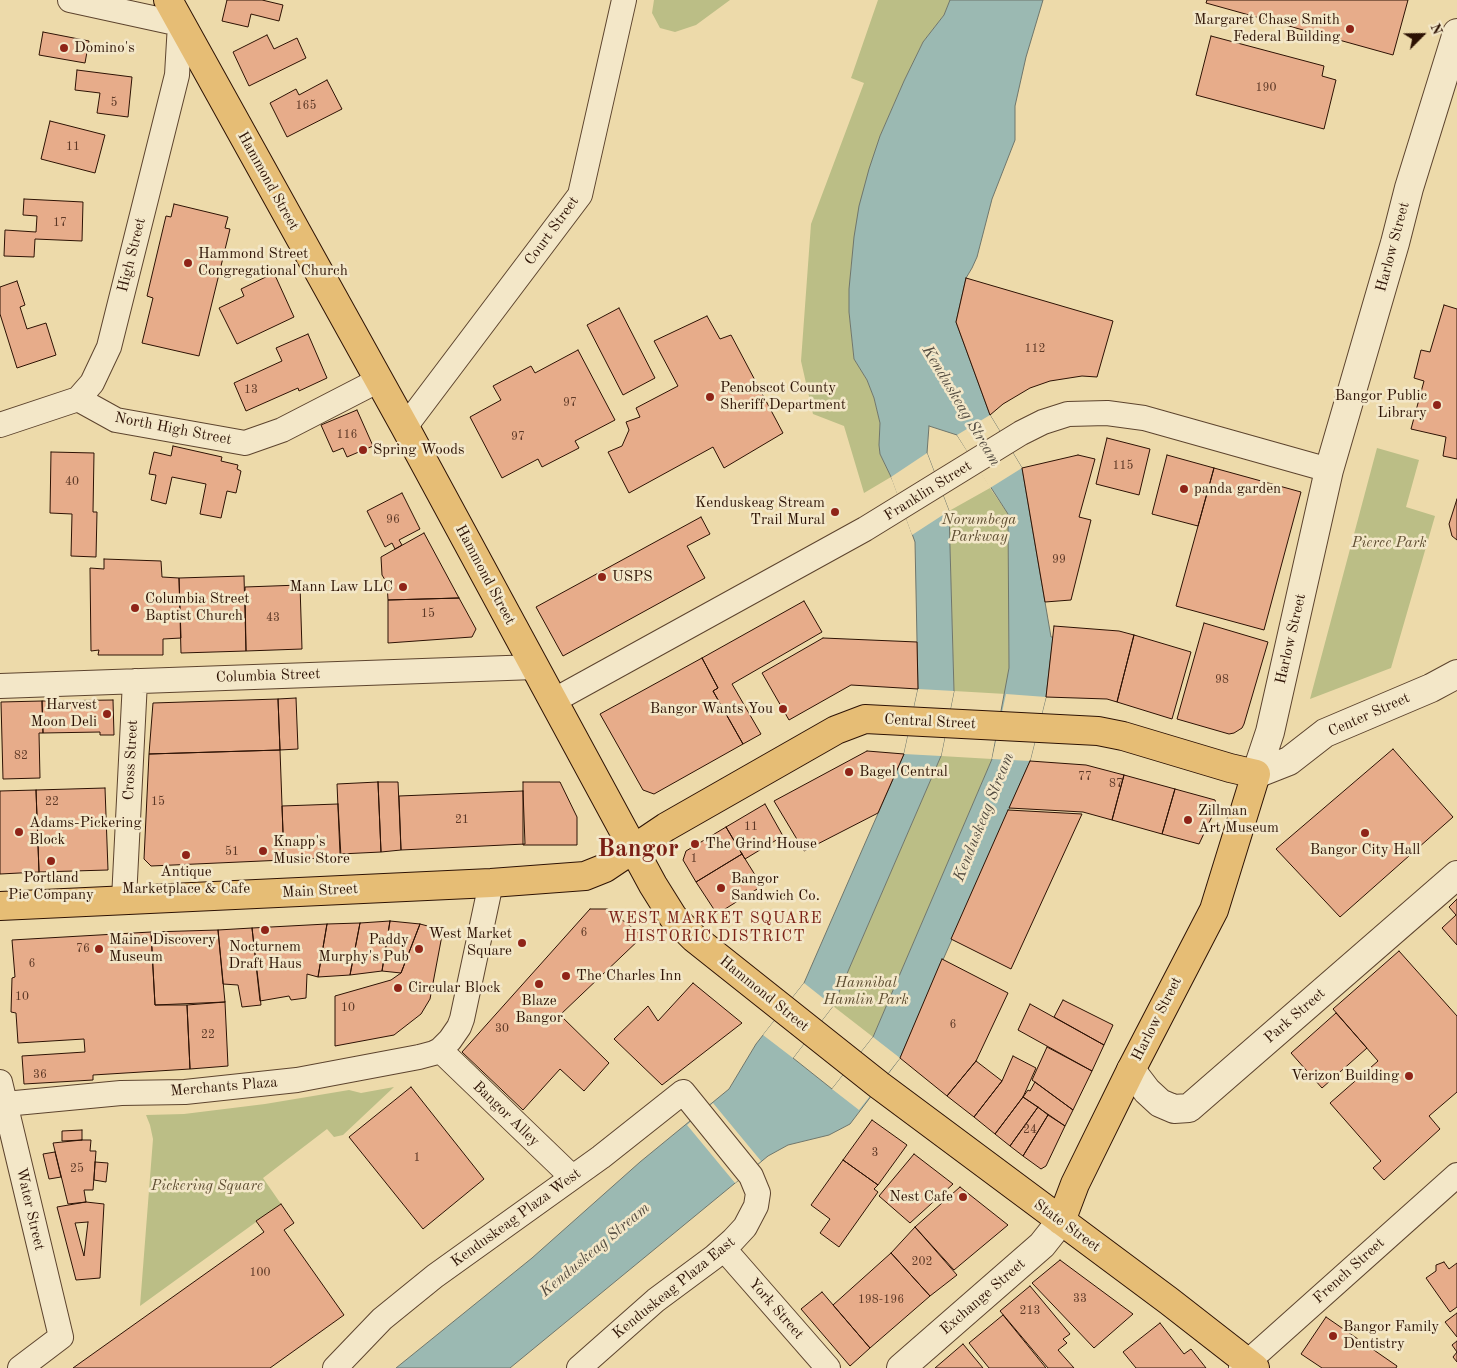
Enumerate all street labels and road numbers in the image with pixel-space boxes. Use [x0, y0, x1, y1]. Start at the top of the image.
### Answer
street label: Hammond Street [233, 128, 303, 234]
street label: Court Street [521, 193, 583, 269]
street label: Harlow Street [1372, 200, 1414, 294]
street label: High Street [114, 216, 150, 294]
street label: North High Street [113, 409, 233, 449]
street label: Franklin Street [881, 457, 975, 525]
street label: Hammond Street [451, 522, 519, 628]
street label: Harlow Street [1272, 592, 1310, 686]
street label: Columbia Street [215, 665, 321, 687]
street label: Center Street [1325, 689, 1413, 741]
street label: Central Street [884, 711, 976, 733]
street label: Cross Street [120, 719, 142, 801]
street label: Main Street [282, 880, 358, 902]
street label: Hammond Street [715, 952, 813, 1036]
street label: Harlow Street [1128, 974, 1186, 1064]
street label: Park Street [1261, 985, 1329, 1047]
street label: Merchants Plaza [170, 1073, 278, 1101]
street label: Bangor Alley [469, 1078, 543, 1150]
street label: Kenduskeag Plaza West [448, 1165, 584, 1271]
street label: Water Street [12, 1166, 48, 1252]
street label: State Street [1030, 1196, 1104, 1256]
street label: Kenduskeag Plaza East [609, 1233, 739, 1343]
street label: French Street [1310, 1234, 1388, 1308]
street label: Exchange Street [937, 1255, 1029, 1339]
street label: York Street [745, 1275, 807, 1343]

